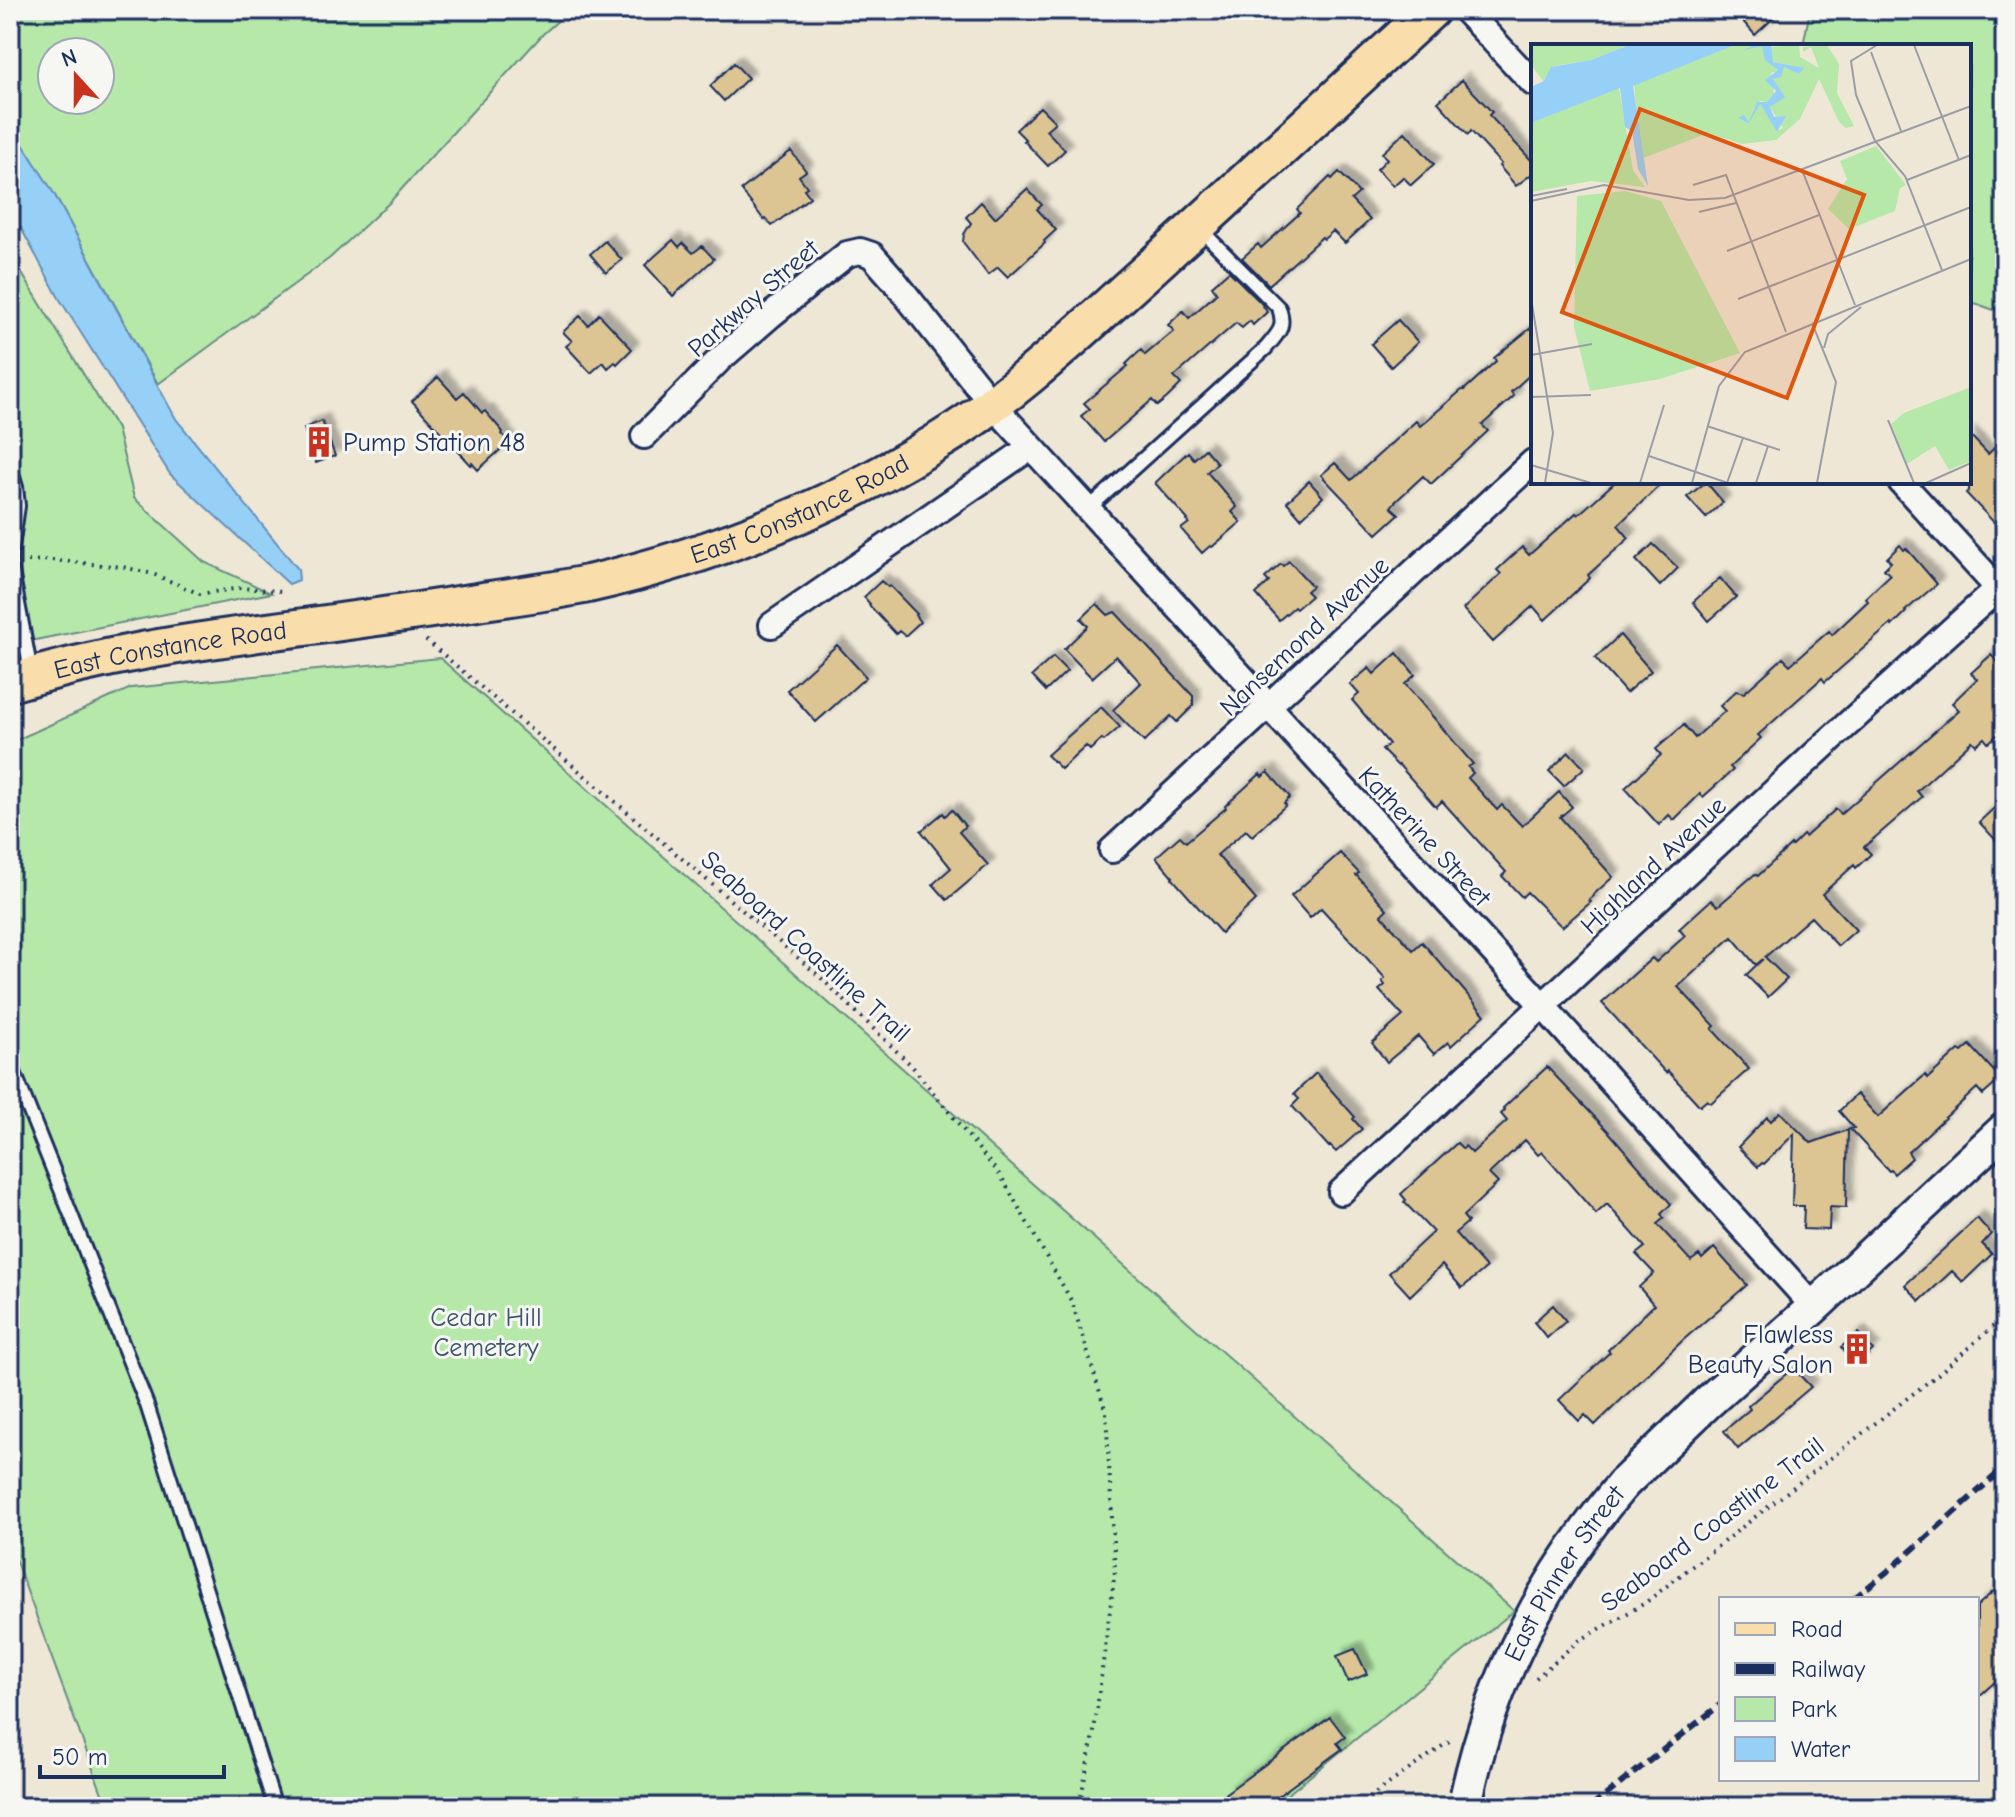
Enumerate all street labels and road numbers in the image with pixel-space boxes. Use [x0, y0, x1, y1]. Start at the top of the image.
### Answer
street label: Parkway Street [682, 233, 826, 364]
street label: East Constance Road [687, 448, 915, 571]
street label: Nansemond Avenue [1214, 551, 1395, 723]
street label: East Constance Road [51, 616, 288, 686]
street label: Katherine Street [1352, 761, 1498, 914]
street label: Highland Avenue [1575, 791, 1732, 941]
street label: Seaboard Coastline Trail [694, 845, 916, 1049]
street label: Seaboard Coastline Trail [1595, 1431, 1830, 1618]
street label: East Pinner Street [1498, 1479, 1632, 1666]

